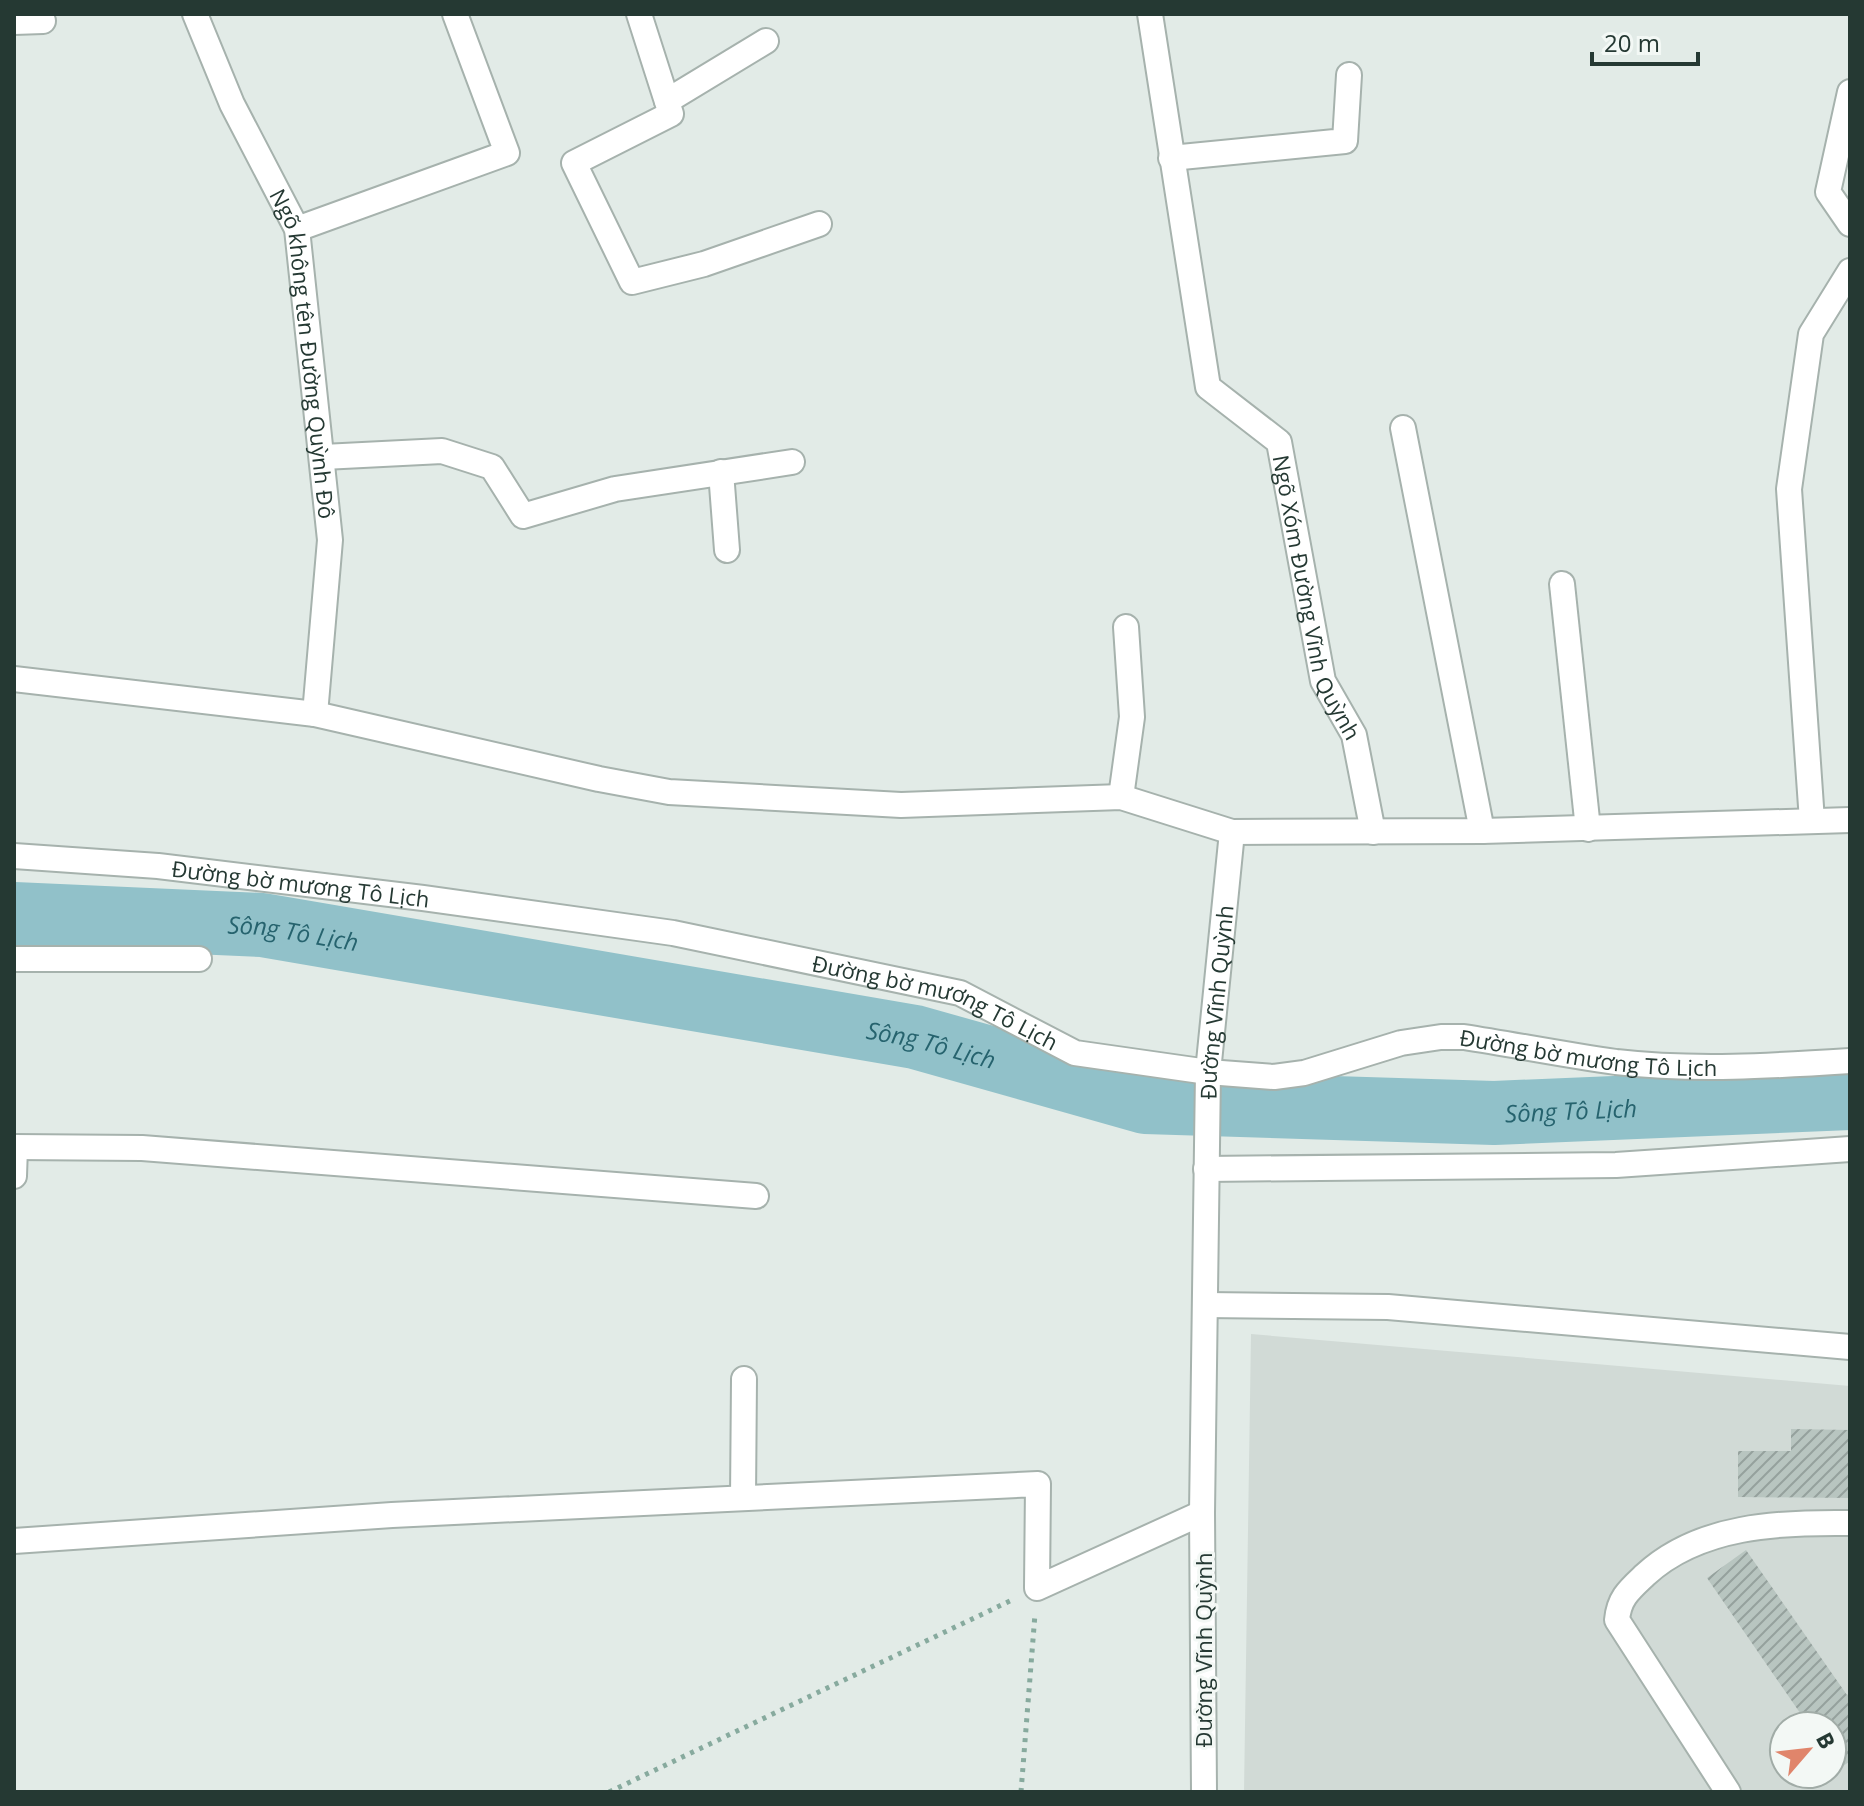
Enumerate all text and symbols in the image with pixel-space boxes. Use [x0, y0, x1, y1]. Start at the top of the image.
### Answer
scale bar [1592, 16, 1698, 66]
text: 20 m [1604, 26, 1660, 59]
street label: Ngõ không tên Đường Quỳnh Đô [264, 183, 343, 520]
street label: Ngõ Xóm Đường Vĩnh Quỳnh [1267, 452, 1368, 745]
street label: Đường bờ mương Tô Lịch [170, 853, 431, 914]
street label: Đường Vĩnh Quỳnh [1193, 904, 1240, 1100]
water label: Sông Tô Lịch [227, 907, 361, 958]
street label: Đường bờ mương Tô Lịch [809, 947, 1063, 1057]
water label: Sông Tô Lịch [864, 1012, 1000, 1076]
street label: Đường bờ mương Tô Lịch [1458, 1022, 1717, 1082]
water label: Sông Tô Lịch [1504, 1090, 1638, 1129]
street label: Đường Vĩnh Quỳnh [1188, 1552, 1218, 1748]
north arrow [1768, 1710, 1848, 1790]
text: B [1810, 1727, 1843, 1754]

